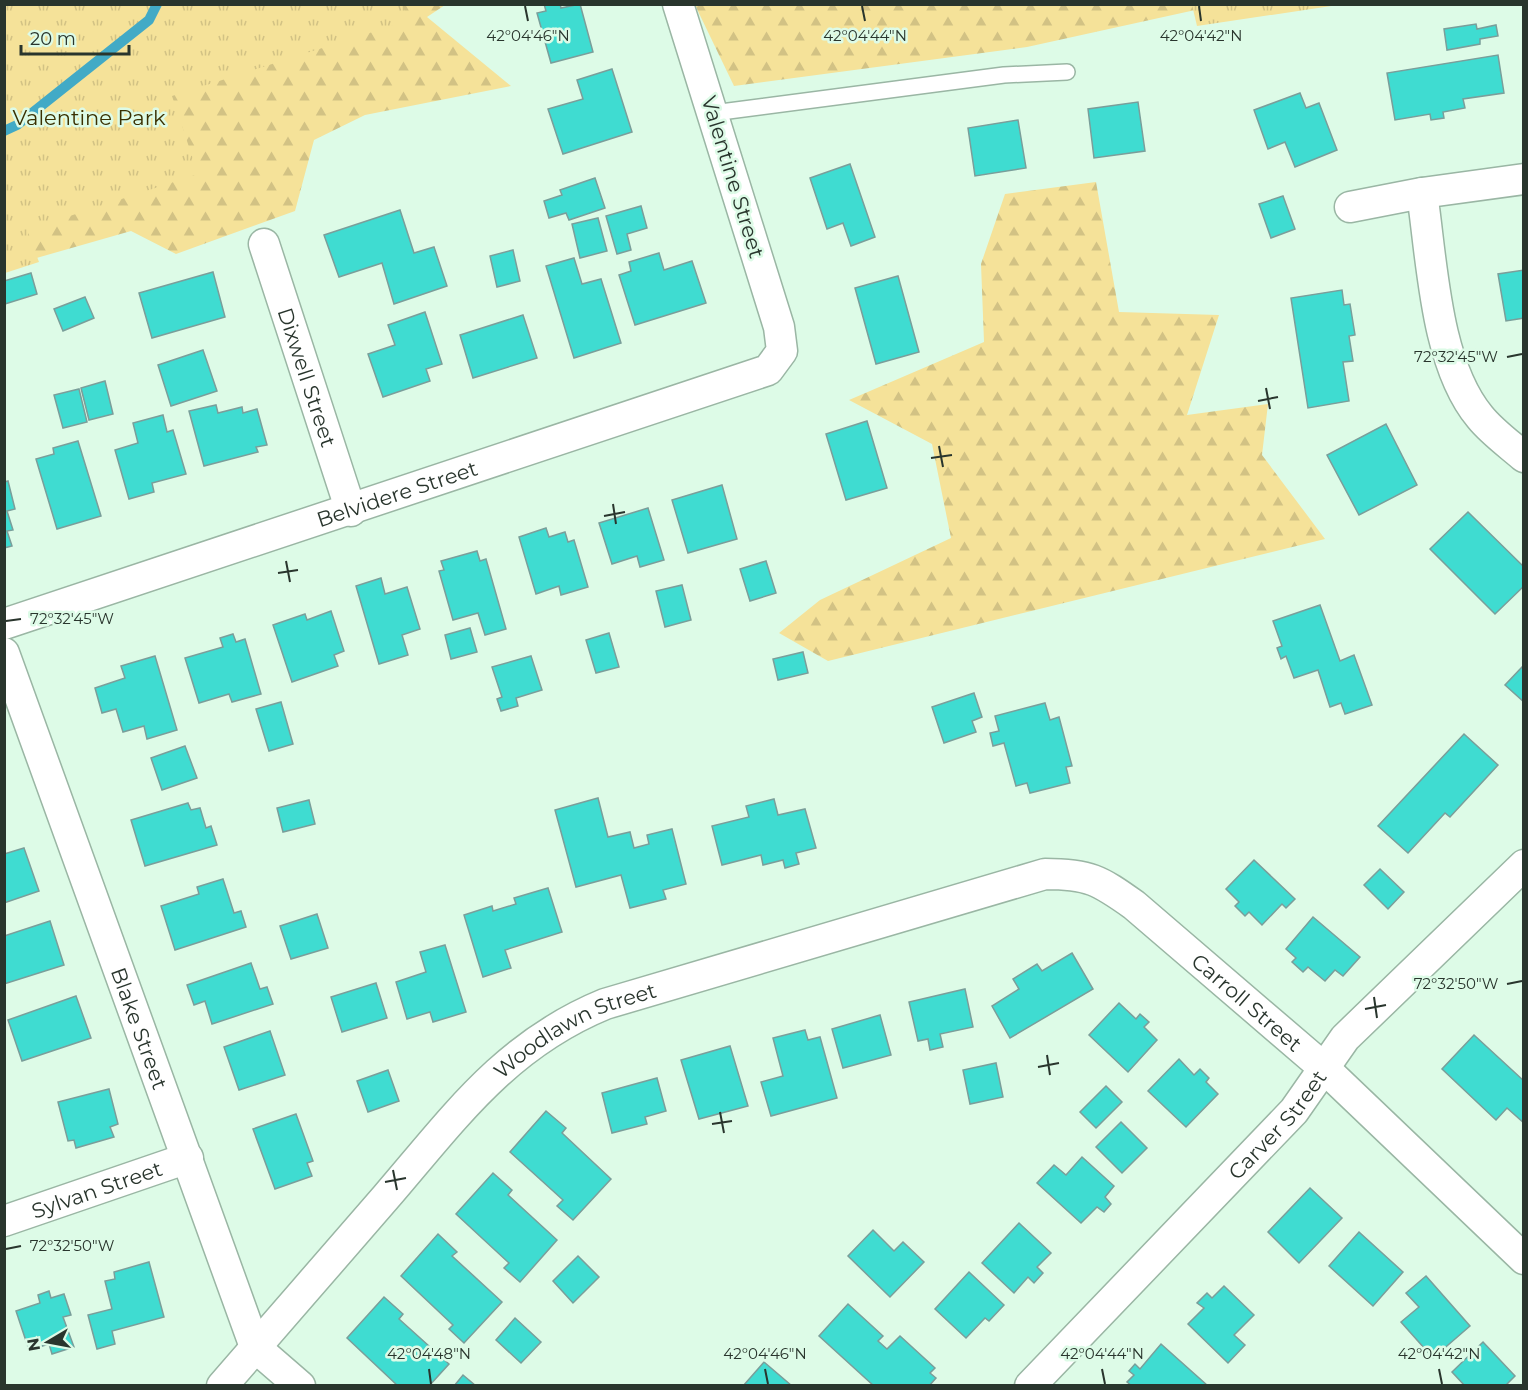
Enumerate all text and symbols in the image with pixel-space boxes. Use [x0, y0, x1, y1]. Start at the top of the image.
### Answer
scale bar [21, 18, 129, 56]
text: 42°04'46"N [486, 26, 570, 45]
text: 42°04'44"N [823, 26, 907, 45]
text: 42°04'42"N [1160, 26, 1242, 45]
text: 20 m [30, 28, 76, 50]
street label: Valentine Street [696, 93, 770, 261]
park label: Valentine Park [13, 105, 166, 130]
street label: Dixwell Street [273, 304, 342, 450]
text: 72°32'45"W [1414, 347, 1498, 366]
street label: Belvidere Street [313, 455, 481, 532]
text: 72°32'45"W [30, 609, 114, 628]
street label: Carroll Street [1187, 948, 1307, 1056]
street label: Blake Street [106, 964, 173, 1093]
text: 72°32'50"W [1414, 974, 1499, 993]
street label: Woodlawn Street [488, 977, 659, 1083]
street label: Carver Street [1223, 1065, 1331, 1184]
street label: Sylvan Street [28, 1155, 165, 1223]
text: 72°32'50"W [30, 1236, 115, 1255]
north arrow [18, 1312, 78, 1372]
text: N [23, 1336, 44, 1353]
text: 42°04'48"N [387, 1344, 471, 1363]
text: 42°04'46"N [723, 1344, 807, 1363]
text: 42°04'44"N [1060, 1344, 1144, 1363]
text: 42°04'42"N [1398, 1344, 1480, 1363]

